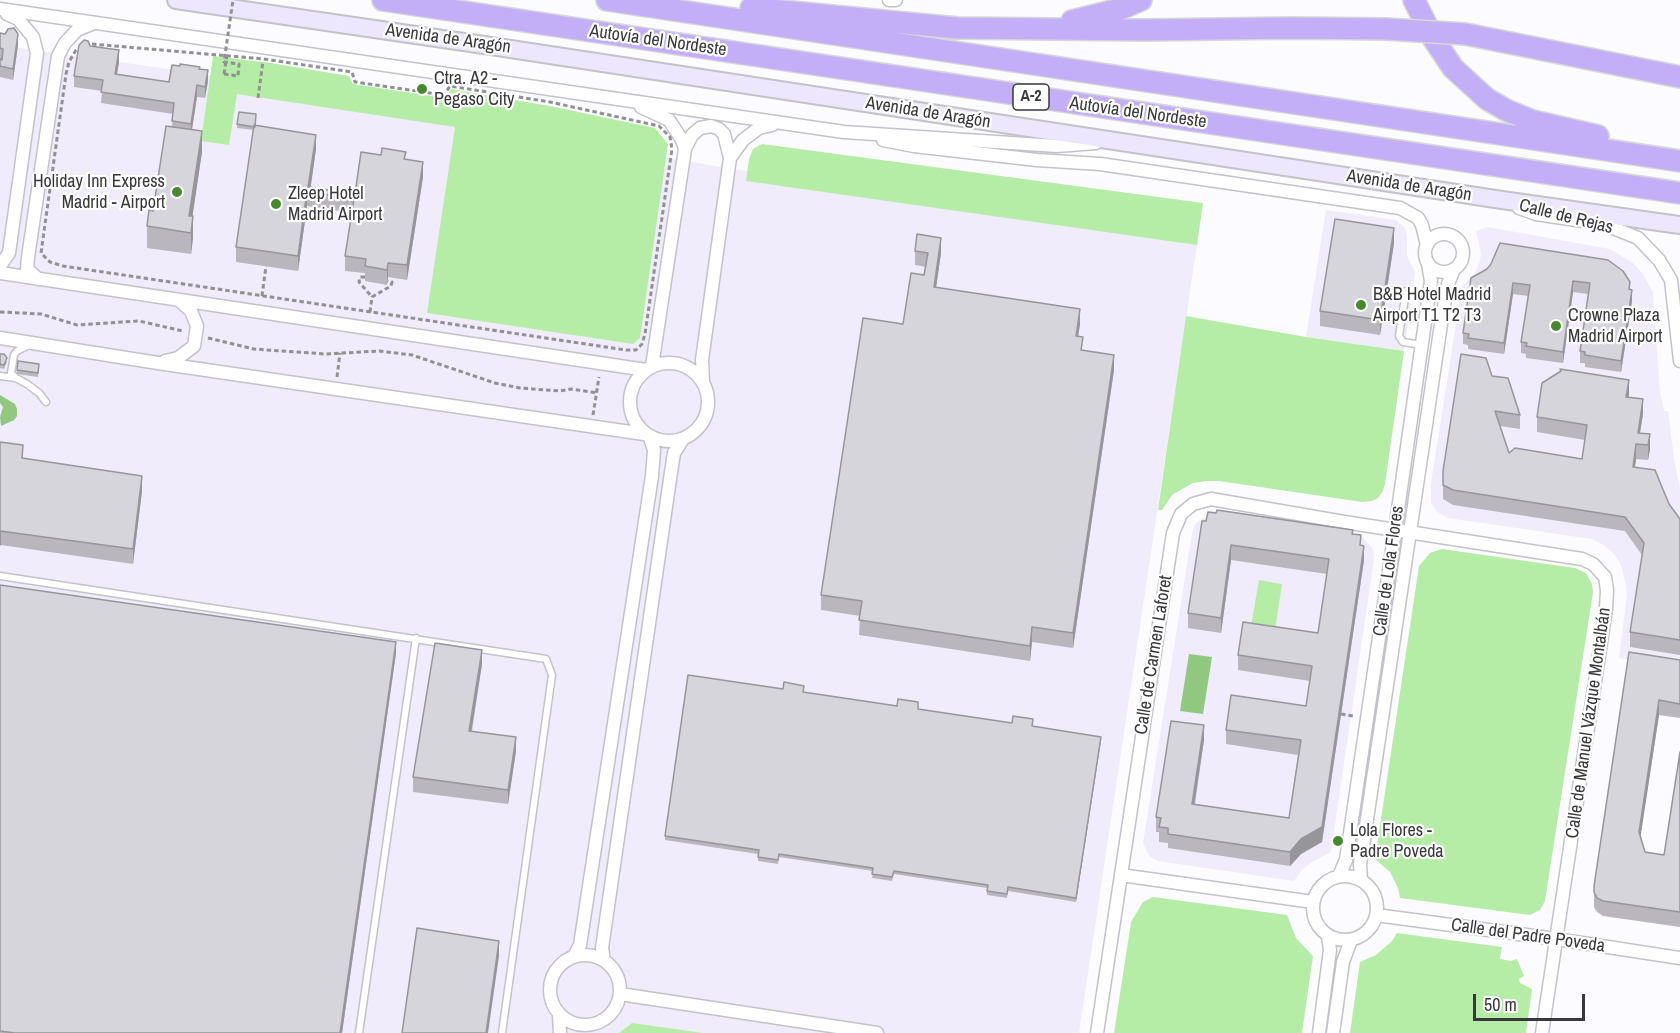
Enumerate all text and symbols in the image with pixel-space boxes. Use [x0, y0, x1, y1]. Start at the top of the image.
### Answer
street label: Avenida de Aragón [384, 20, 512, 58]
street label: Autovía del Nordeste [588, 21, 728, 61]
place label: Ctra. A2 - Pegaso City [434, 68, 514, 110]
marker: Ctra. A2 - Pegaso City [415, 82, 429, 96]
road number: A-2 [1013, 84, 1049, 110]
street label: Avenida de Aragón [864, 92, 992, 134]
street label: Autovía del Nordeste [1068, 93, 1208, 133]
street label: Avenida de Aragón [1345, 165, 1473, 207]
place label: Holiday Inn Express Madrid - Airport [33, 171, 165, 213]
place label: Zleep Hotel Madrid Airport [288, 183, 382, 226]
marker: Holiday Inn Express Madrid - Airport [170, 185, 184, 199]
street label: Calle de Rejas [1517, 195, 1615, 239]
marker: Zleep Hotel Madrid Airport [269, 197, 283, 211]
place label: B&B Hotel Madrid Airport T1 T2 T3 [1373, 284, 1491, 326]
marker: B&B Hotel Madrid Airport T1 T2 T3 [1354, 298, 1368, 312]
place label: Crowne Plaza Madrid Airport [1568, 305, 1662, 348]
marker: Crowne Plaza Madrid Airport [1549, 319, 1563, 333]
street label: Calle de Lola Flores [1369, 505, 1409, 637]
street label: Calle de Carmen Laforet [1131, 574, 1177, 736]
street label: Calle de Manuel Vázque Montalbán [1562, 606, 1616, 840]
place label: Lola Flores - Padre Poveda [1350, 820, 1444, 862]
marker: Lola Flores - Padre Poveda [1331, 834, 1345, 848]
street label: Calle del Padre Poveda [1450, 915, 1606, 957]
scale bar [1476, 982, 1588, 1020]
text: 50 m [1484, 992, 1517, 1017]

